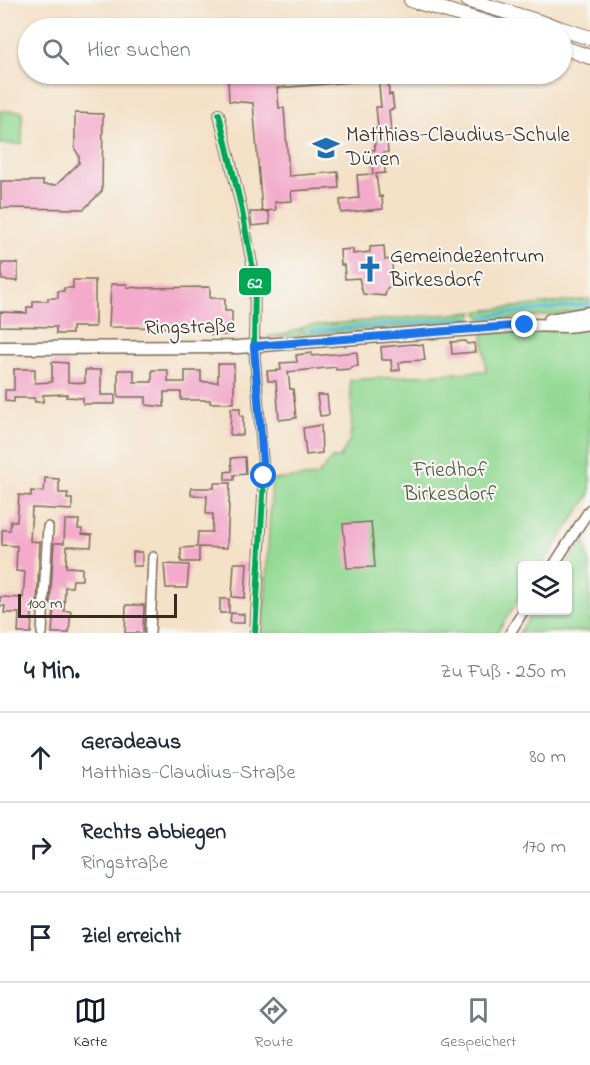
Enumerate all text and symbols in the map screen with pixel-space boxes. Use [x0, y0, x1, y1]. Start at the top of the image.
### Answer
search box [18, 18, 572, 84]
icon: search [39, 35, 72, 68]
text: Hier suchen [87, 35, 191, 67]
place label: Matthias-Claudius-Schule Düren [345, 121, 571, 175]
school or university icon: Matthias-Claudius-Schule Düren [311, 133, 341, 163]
place label: Gemeindezentrum Birkesdorf [389, 242, 544, 296]
church icon: Gemeindezentrum Birkesdorf [355, 254, 385, 284]
line badge: 62 [238, 267, 272, 296]
text: 62 [247, 272, 263, 296]
route end [511, 311, 537, 337]
street label: Ringstraße [144, 312, 236, 346]
park label: Friedhof Birkesdorf [403, 456, 497, 510]
route start [250, 462, 276, 488]
map controls [518, 561, 572, 615]
button: layers [518, 561, 572, 615]
scale bar [18, 591, 177, 618]
text: 100 m [27, 592, 62, 616]
text: 4 Min. [24, 653, 80, 691]
text: Zu Fuß · 250 m [440, 658, 566, 687]
text: Geradeaus [81, 727, 181, 759]
icon: ahead [24, 741, 57, 774]
text: 80 m [529, 743, 566, 772]
text: Matthias-Claudius-Straße [81, 759, 295, 788]
text: Rechts abbiegen [81, 817, 226, 849]
icon: right [24, 831, 57, 864]
text: 170 m [522, 833, 566, 862]
text: Ringstraße [81, 849, 168, 878]
icon: arrive [24, 921, 57, 954]
text: Ziel erreicht [81, 921, 181, 953]
tab: Karte [73, 994, 107, 1054]
tab: Route [254, 994, 293, 1054]
tab: Gespeichert [440, 994, 517, 1054]

